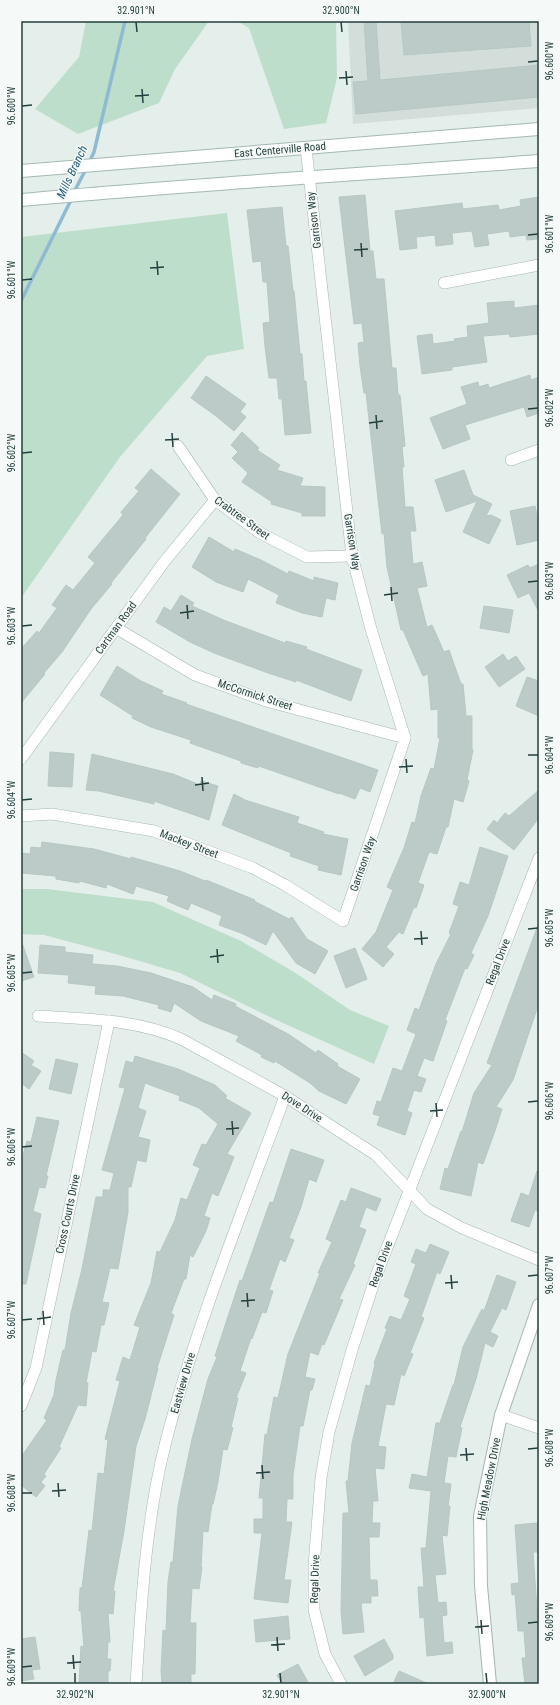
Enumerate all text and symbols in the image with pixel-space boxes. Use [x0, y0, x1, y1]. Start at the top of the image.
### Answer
text: 32.901°N [117, 5, 155, 16]
text: 32.900°N [322, 5, 360, 16]
text: 96.600°W [544, 41, 555, 80]
text: 96.600°W [6, 86, 17, 125]
street label: East Centerville Road [234, 140, 326, 160]
water label: Mills Branch [54, 143, 90, 201]
street label: Garrison Way [304, 190, 324, 249]
text: 96.601°W [544, 214, 555, 253]
text: 96.601°W [6, 260, 17, 299]
text: 96.602°W [544, 388, 555, 427]
text: 96.602°W [6, 433, 17, 472]
street label: Crabtree Street [212, 494, 272, 542]
street label: Garrison Way [341, 513, 363, 572]
text: 96.603°W [544, 561, 555, 600]
street label: Cartman Road [93, 599, 139, 657]
text: 96.603°W [6, 606, 17, 645]
street label: McCormick Street [216, 677, 294, 713]
text: 96.604°W [544, 735, 555, 774]
text: 96.604°W [6, 780, 17, 819]
street label: Mackey Street [158, 827, 220, 861]
street label: Garrison Way [348, 834, 379, 893]
text: 96.605°W [544, 908, 555, 947]
street label: Regal Drive [483, 937, 513, 987]
text: 96.605°W [6, 953, 17, 992]
text: 96.606°W [544, 1081, 555, 1120]
street label: Dove Drive [279, 1089, 325, 1125]
text: 96.606°W [6, 1127, 17, 1166]
street label: Cross Courts Drive [53, 1173, 83, 1255]
street label: Regal Drive [367, 1239, 395, 1289]
text: 96.607°W [544, 1255, 555, 1294]
text: 96.607°W [6, 1300, 17, 1339]
street label: Eastview Drive [168, 1351, 198, 1415]
text: 96.608°W [544, 1428, 555, 1467]
street label: High Meadow Drive [475, 1437, 503, 1521]
text: 96.608°W [6, 1473, 17, 1512]
street label: Regal Drive [308, 1554, 322, 1604]
text: 96.609°W [544, 1602, 555, 1641]
text: 96.609°W [6, 1647, 17, 1686]
text: 32.902°N [56, 1689, 94, 1700]
text: 32.901°N [262, 1689, 300, 1700]
text: 32.900°N [468, 1689, 506, 1700]

